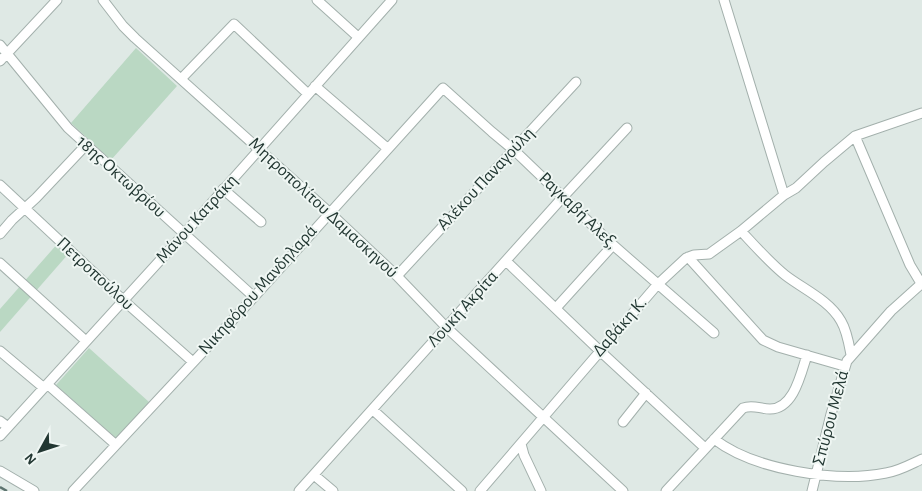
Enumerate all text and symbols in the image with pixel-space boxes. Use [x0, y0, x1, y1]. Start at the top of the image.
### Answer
street label: Αλέκου Παναγούλη [434, 124, 538, 234]
street label: 18ης Οκτωβρίου [73, 132, 169, 221]
street label: Μητροπολίτου Δαμασκηνού [245, 134, 402, 282]
street label: Ραγκαβή Αλεξ, [535, 169, 621, 253]
street label: Μάνου Κατράκη [153, 171, 241, 267]
street label: Νικηφόρου Μανδηλαρά [195, 222, 321, 358]
street label: Πετροπούλου [53, 234, 137, 314]
street label: Λουκή Ακρίτα [423, 267, 502, 351]
street label: Δαβάκη Κ. [589, 294, 651, 360]
street label: Σπύρου Μελά [810, 368, 852, 468]
north arrow [15, 426, 65, 476]
text: N [22, 450, 39, 467]

